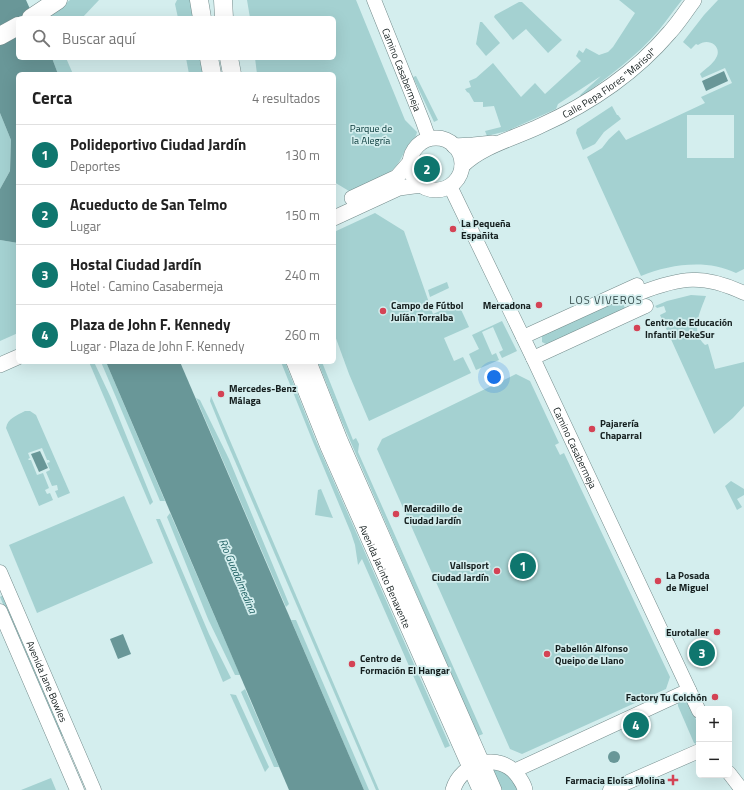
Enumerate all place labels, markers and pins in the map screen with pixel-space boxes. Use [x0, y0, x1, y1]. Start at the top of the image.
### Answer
pin: 2 [414, 154, 440, 184]
place label: La Pequeña Españita [461, 216, 511, 243]
marker: La Pequeña Españita [448, 224, 458, 234]
place label: Campo de Fútbol Julíán Torralba [391, 298, 464, 325]
place label: Mercadona [483, 298, 531, 313]
marker: Mercadona [534, 300, 544, 310]
marker: Campo de Fútbol Julíán Torralba [378, 306, 388, 316]
place label: Centro de Educación Infantil PekeSur [645, 315, 733, 342]
marker: Centro de Educación Infantil PekeSur [632, 323, 642, 333]
place label: Mercedes-Benz Málaga [229, 381, 297, 408]
marker: Mercedes-Benz Málaga [216, 389, 226, 399]
place label: Pajarería Chaparral [600, 416, 642, 443]
marker: Pajarería Chaparral [587, 424, 597, 434]
place label: Mercadillo de Ciudad Jardín [404, 501, 463, 528]
marker: Mercadillo de Ciudad Jardín [391, 509, 401, 519]
pin: 1 [510, 551, 536, 581]
place label: Vallsport Ciudad Jardín [432, 558, 489, 585]
marker: Vallsport Ciudad Jardín [492, 566, 502, 576]
place label: La Posada de Miguel [666, 568, 710, 595]
marker: La Posada de Miguel [653, 576, 663, 586]
place label: Eurotaller [666, 625, 709, 640]
marker: Eurotaller [712, 627, 722, 637]
pin: 3 [689, 638, 715, 668]
place label: Pabellón Alfonso Queipo de Llano [555, 641, 628, 668]
marker: Pabellón Alfonso Queipo de Llano [542, 649, 552, 659]
place label: Centro de Formación El Hangar [360, 651, 450, 678]
marker: Centro de Formación El Hangar [347, 659, 357, 669]
place label: Factory Tu Colchón [626, 690, 707, 705]
marker: Factory Tu Colchón [710, 692, 720, 702]
pin: 4 [623, 710, 649, 740]
place label: Farmacia Eloísa Molina [565, 773, 665, 788]
marker: Farmacia Eloísa Molina [668, 775, 678, 785]

